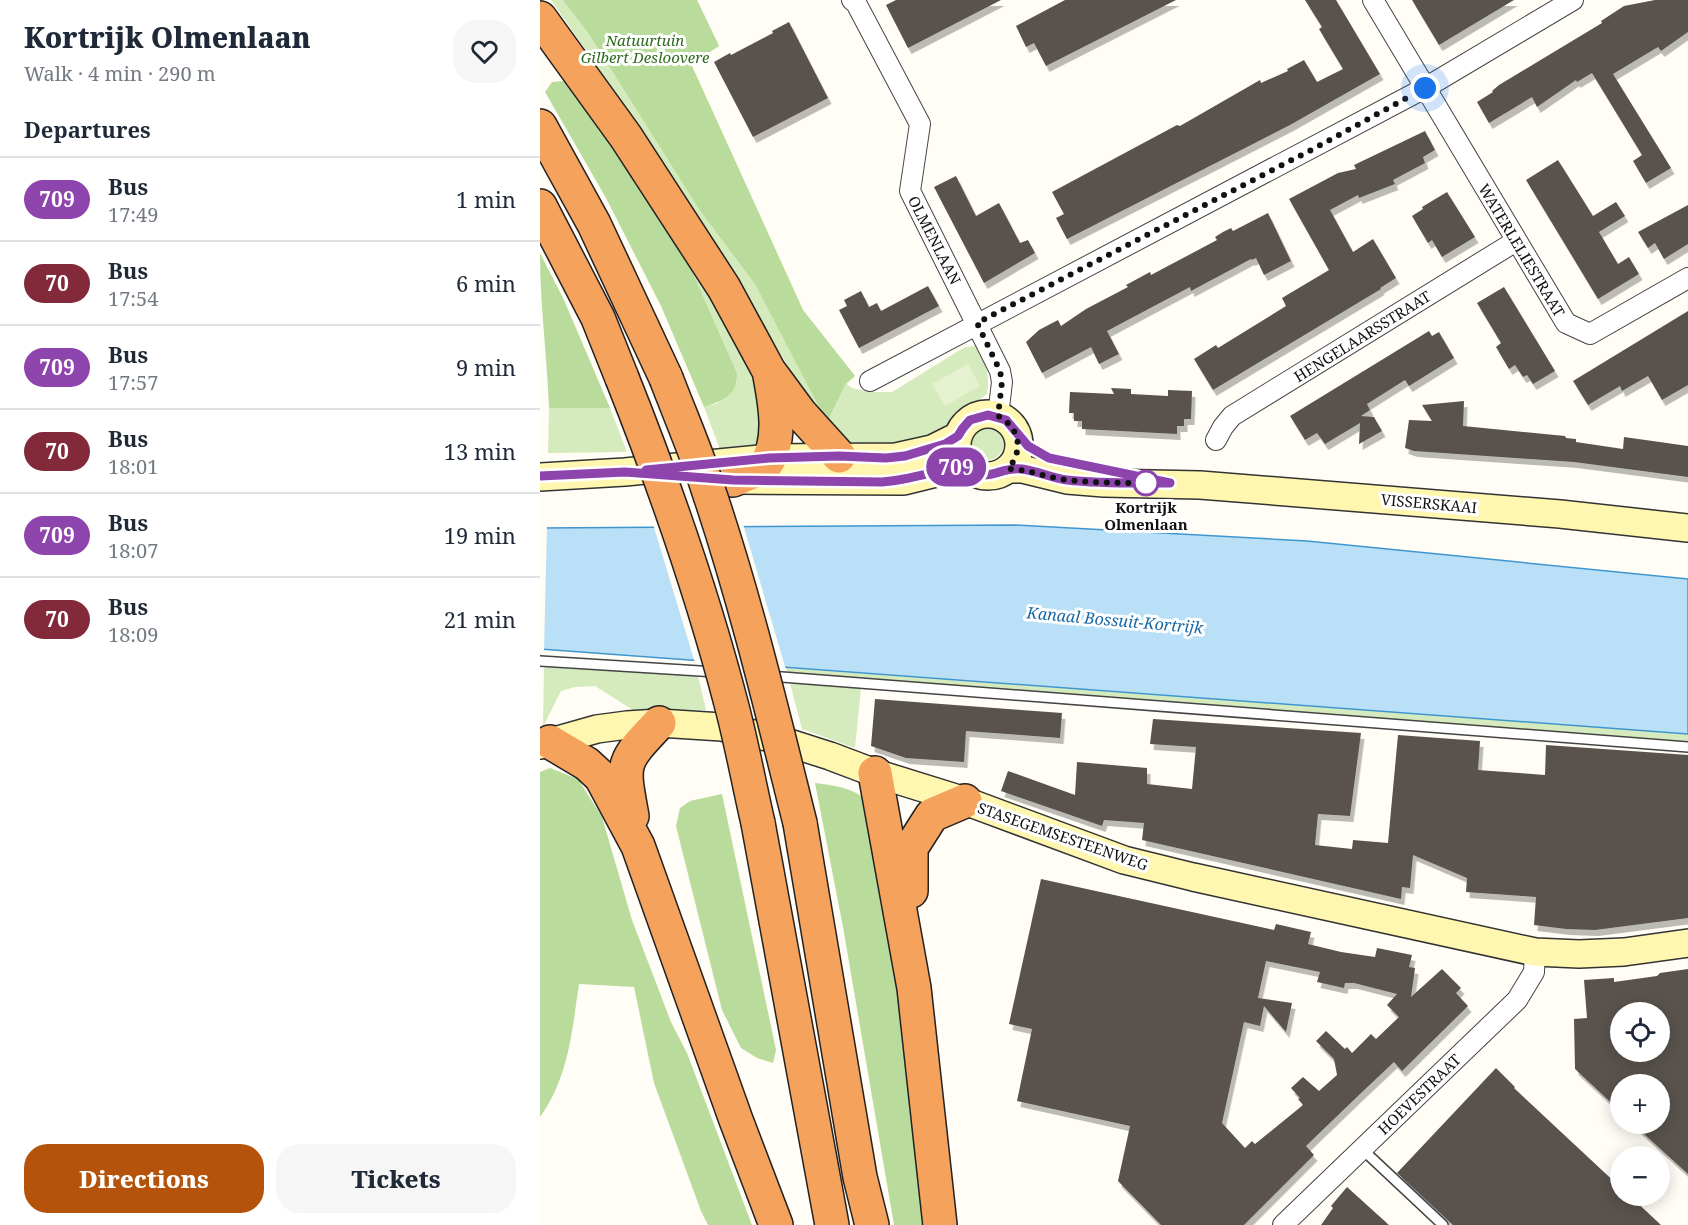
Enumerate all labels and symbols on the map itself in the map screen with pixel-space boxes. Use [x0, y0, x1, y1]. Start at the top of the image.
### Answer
park label: Natuurtuin Gilbert Desloovere [581, 30, 710, 67]
your location [1410, 73, 1440, 103]
street label: WATERLELIESTRAAT [1474, 180, 1570, 320]
street label: OLMENLAAN [904, 192, 966, 288]
street label: HENGELAARSSTRAAT [1290, 286, 1434, 386]
line badge: 709 [922, 448, 990, 486]
marker: Kortrijk Olmenlaan [1133, 470, 1159, 496]
street label: VISSERSKAAI [1380, 489, 1478, 517]
place label: Kortrijk Olmenlaan [1104, 497, 1188, 534]
water label: Kanaal Bossuit-Kortrijk [1025, 601, 1205, 639]
street label: STASEGEMSESTEENWEG [975, 797, 1151, 875]
street label: HOEVESTRAAT [1373, 1049, 1465, 1139]

